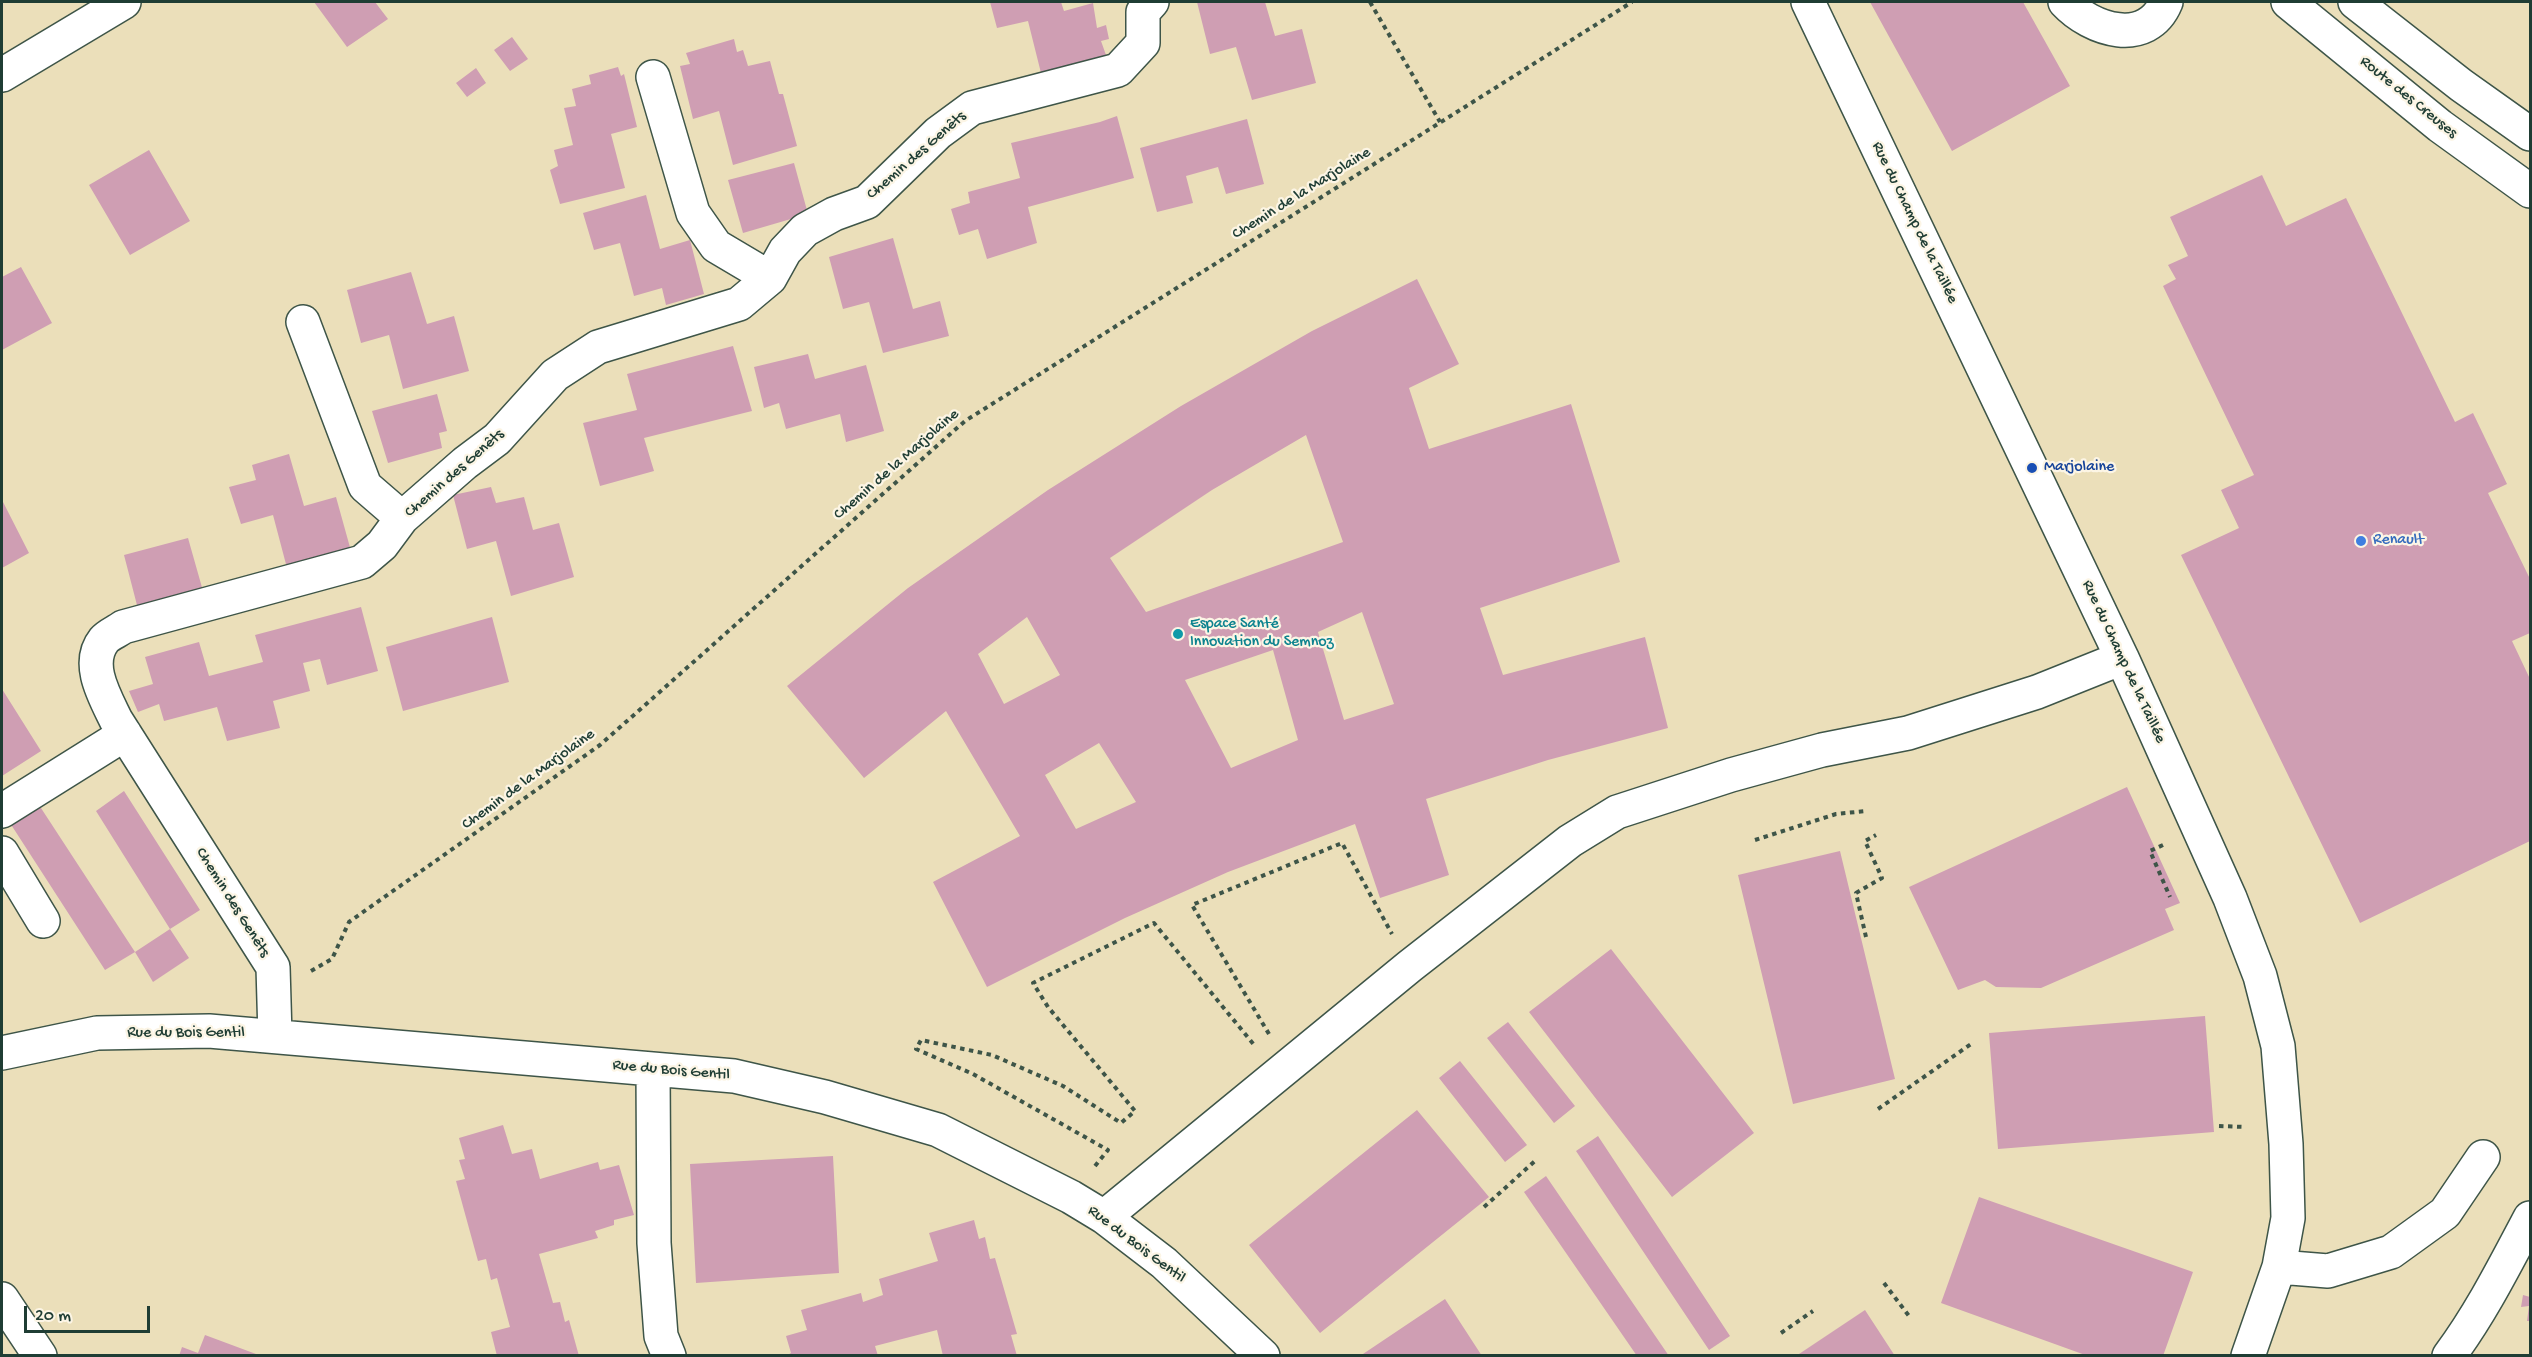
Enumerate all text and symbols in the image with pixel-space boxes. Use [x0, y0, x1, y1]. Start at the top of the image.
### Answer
street label: Route des Creuses [2355, 53, 2461, 143]
street label: Chemin des Genêts [863, 108, 971, 204]
street label: Rue du Champ de la Taillée [1866, 139, 1962, 307]
street label: Chemin de la Marjolaine [1229, 144, 1375, 244]
street label: Chemin de la Marjolaine [830, 405, 964, 525]
street label: Chemin des Genêts [401, 426, 509, 522]
place label: Marjolaine [2044, 458, 2114, 478]
marker: Marjolaine [2025, 461, 2039, 475]
place label: Renault [2373, 531, 2424, 551]
marker: Renault [2354, 534, 2368, 548]
street label: Rue du Champ de la Taillée [2077, 578, 2169, 746]
place label: Espace Santé Innovation du Semnoz [1190, 615, 1334, 653]
marker: Espace Santé Innovation du Semnoz [1171, 627, 1185, 641]
street label: Chemin de la Marjolaine [459, 725, 599, 835]
street label: Chemin des Genêts [191, 845, 273, 961]
street label: Rue du Bois Gentil [127, 1024, 245, 1044]
street label: Rue du Bois Gentil [612, 1056, 730, 1086]
street label: Rue du Bois Gentil [1083, 1202, 1189, 1288]
scale bar [27, 1294, 153, 1332]
text: 20 m [35, 1306, 71, 1327]

